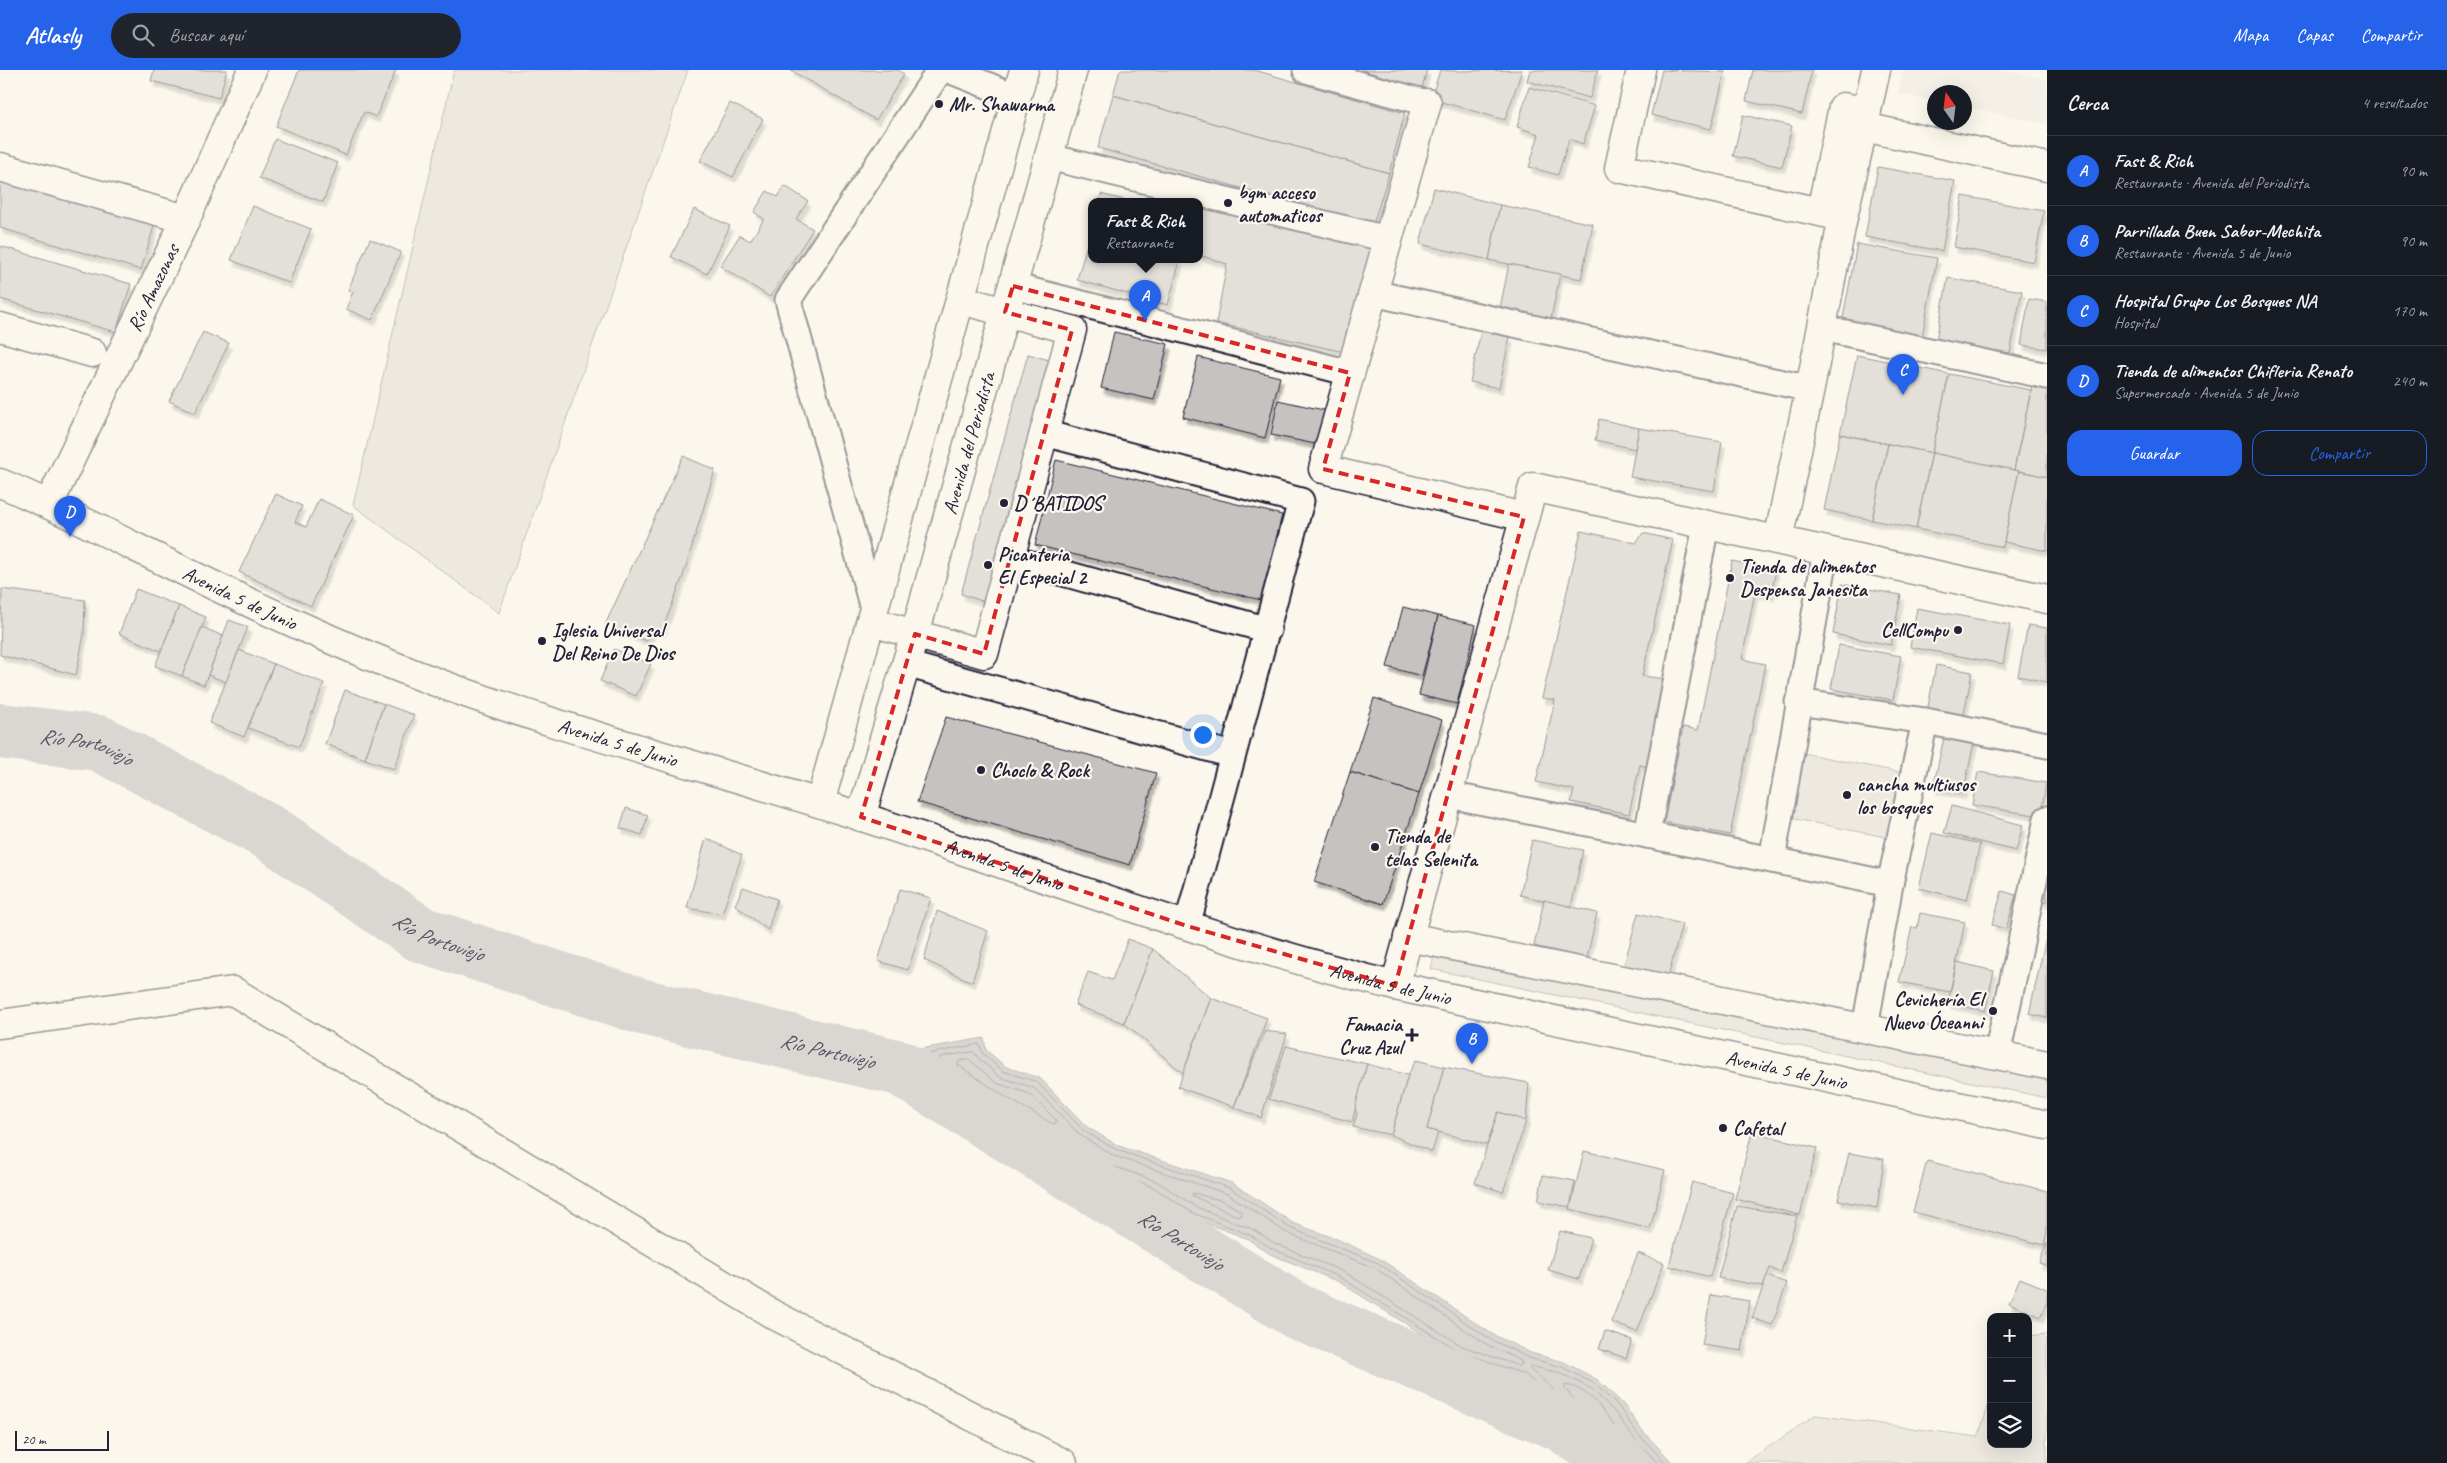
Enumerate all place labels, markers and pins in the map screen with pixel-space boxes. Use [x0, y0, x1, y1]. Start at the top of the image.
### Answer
place label: Mr. Shawarma [949, 92, 1055, 117]
marker: Mr. Shawarma [933, 98, 945, 110]
place label: bgm acceso automaticos [1238, 180, 1323, 228]
marker: bgm acceso automaticos [1222, 197, 1234, 209]
pin: A [1129, 280, 1161, 321]
pin: C [1887, 354, 1919, 395]
place label: D´BATIDOS [1014, 491, 1107, 516]
pin: D [54, 496, 86, 537]
marker: D´BATIDOS [998, 497, 1010, 509]
place label: Picanteria El Especial 2 [998, 542, 1088, 590]
place label: Tienda de alimentos Despensa Janesita [1740, 554, 1876, 602]
marker: Picanteria El Especial 2 [982, 559, 994, 571]
marker: Tienda de alimentos Despensa Janesita [1724, 572, 1736, 584]
place label: Iglesia Universal Del Reino De Dios [552, 618, 676, 666]
place label: CellCompu [1881, 618, 1950, 643]
marker: CellCompu [1952, 624, 1964, 636]
marker: Iglesia Universal Del Reino De Dios [536, 635, 548, 647]
place label: Choclo & Rock [991, 758, 1090, 783]
marker: Choclo & Rock [975, 764, 987, 776]
place label: cancha multiusos los bosques [1857, 772, 1977, 820]
marker: cancha multiusos los bosques [1841, 789, 1853, 801]
place label: Tienda de telas Selenita [1385, 824, 1478, 872]
marker: Tienda de telas Selenita [1369, 841, 1381, 853]
place label: Cevichería El Nuevo Óceanni [1883, 987, 1987, 1035]
marker: Cevichería El Nuevo Óceanni [1987, 1005, 1999, 1017]
place label: Famacia Cruz Azul [1339, 1012, 1406, 1060]
pin: B [1456, 1023, 1488, 1064]
marker: Famacia Cruz Azul [1406, 1029, 1418, 1041]
place label: Cafetal [1733, 1116, 1786, 1141]
marker: Cafetal [1717, 1122, 1729, 1134]

